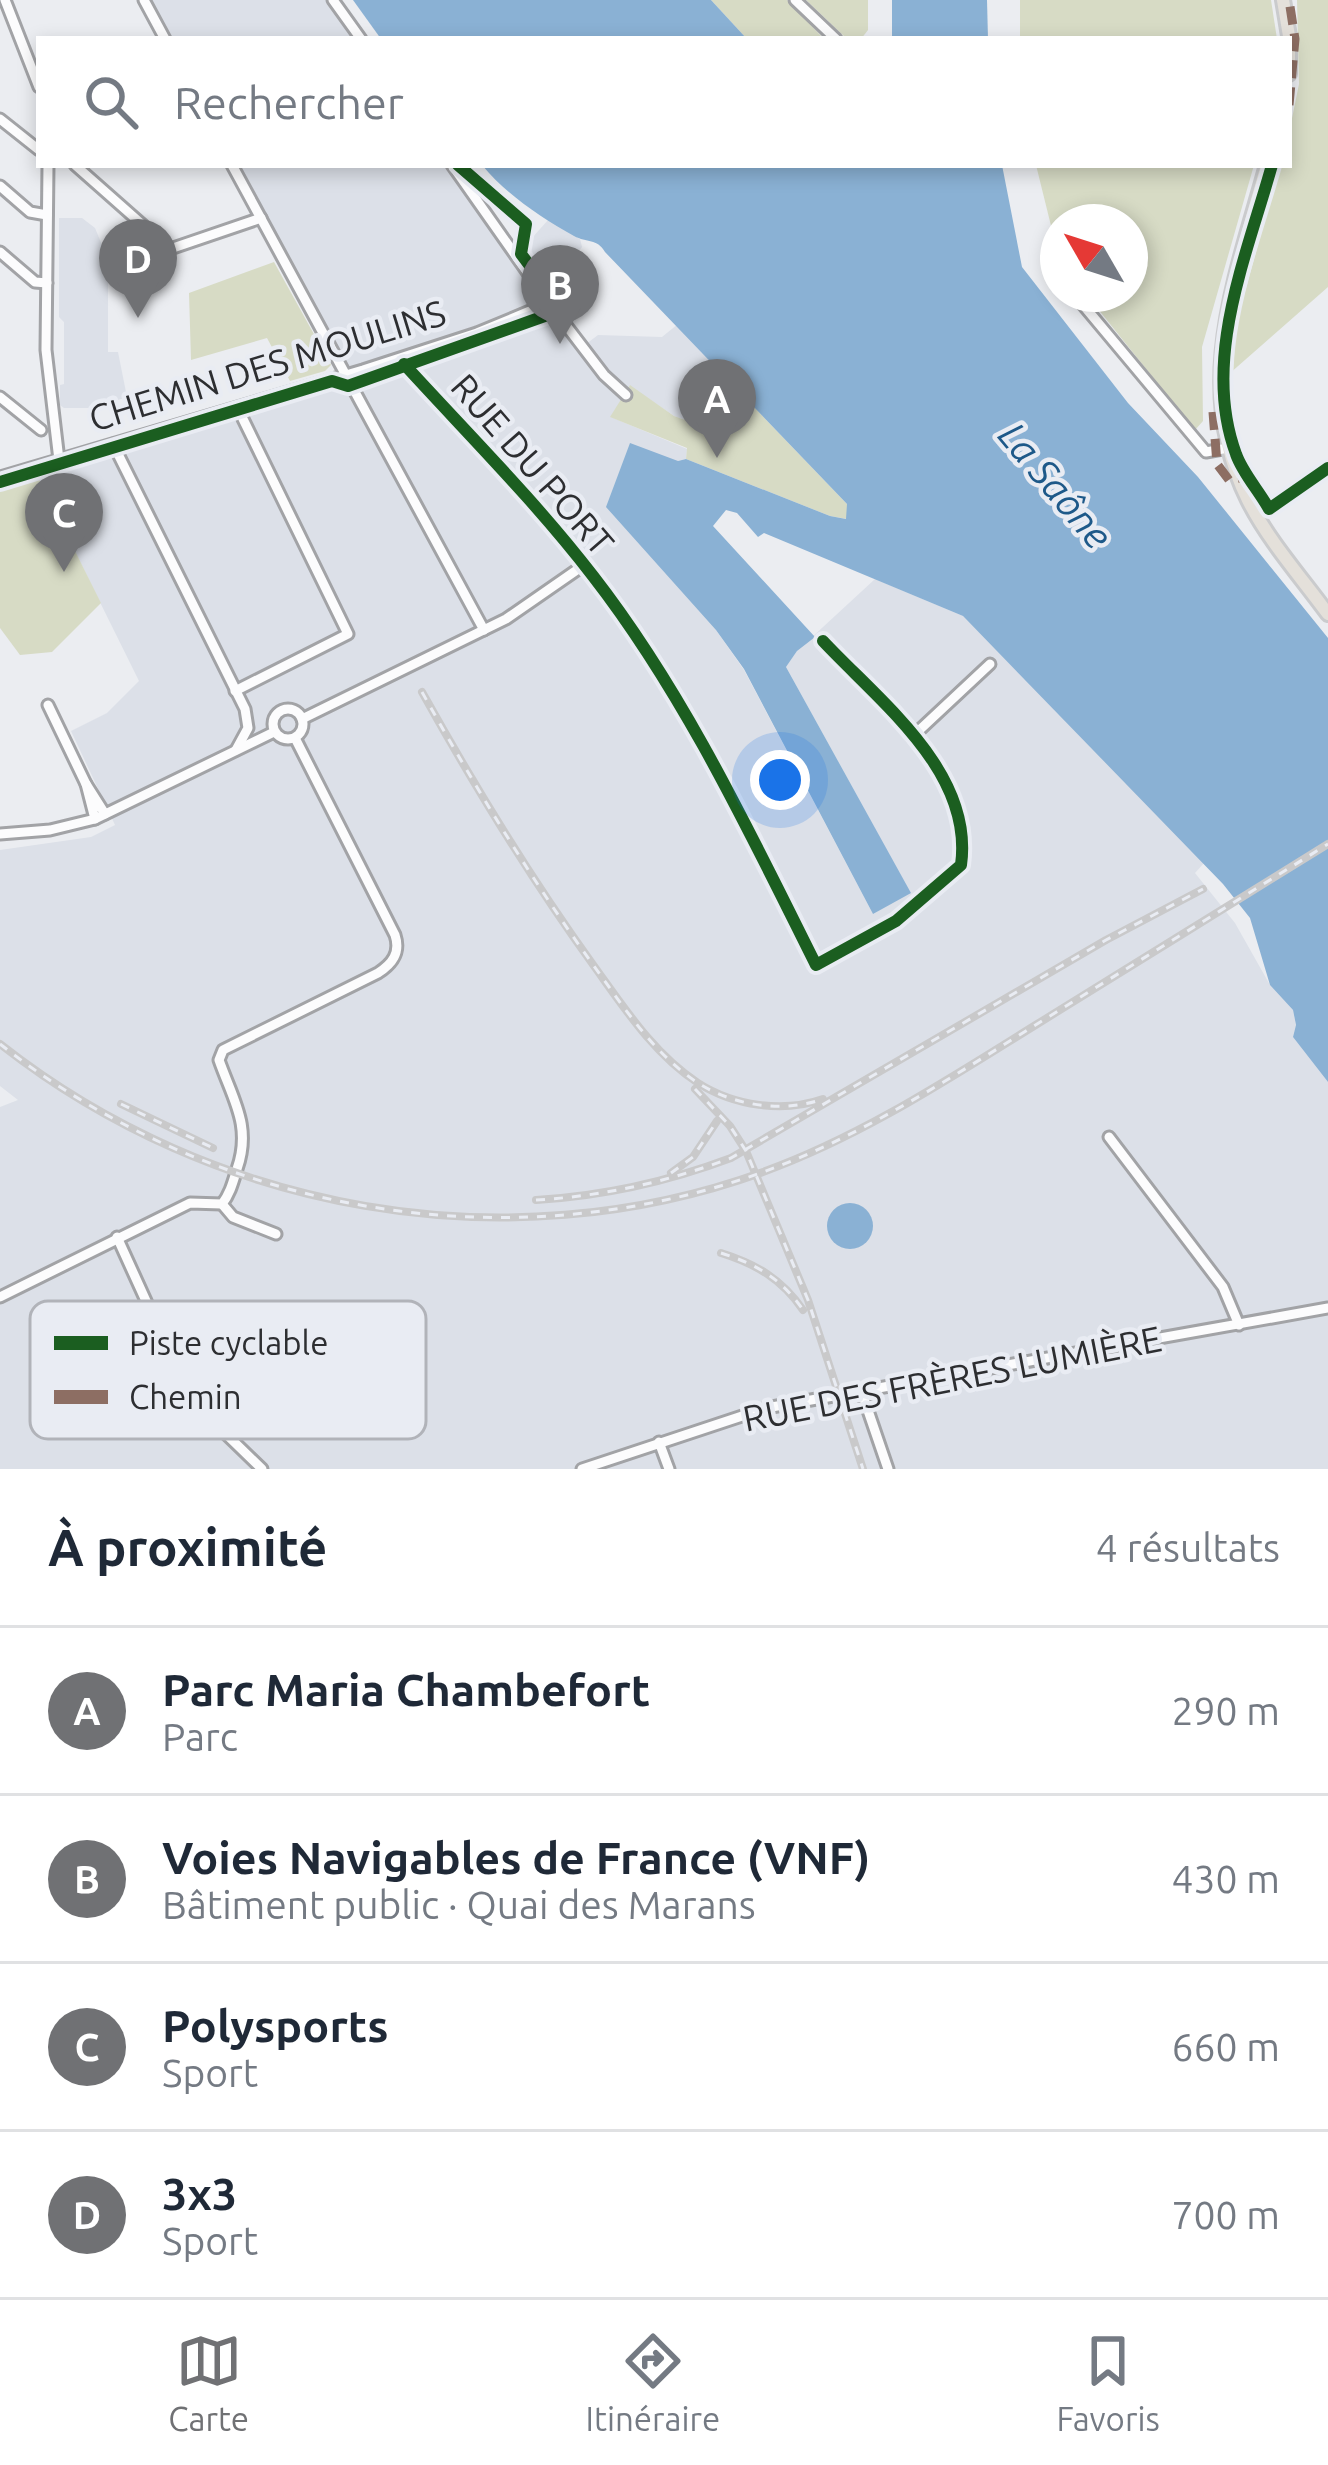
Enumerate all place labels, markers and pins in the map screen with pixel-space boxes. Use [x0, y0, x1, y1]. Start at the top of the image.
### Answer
pin: D [99, 219, 177, 318]
pin: B [521, 245, 599, 344]
pin: A [678, 359, 756, 458]
pin: C [25, 473, 103, 572]

